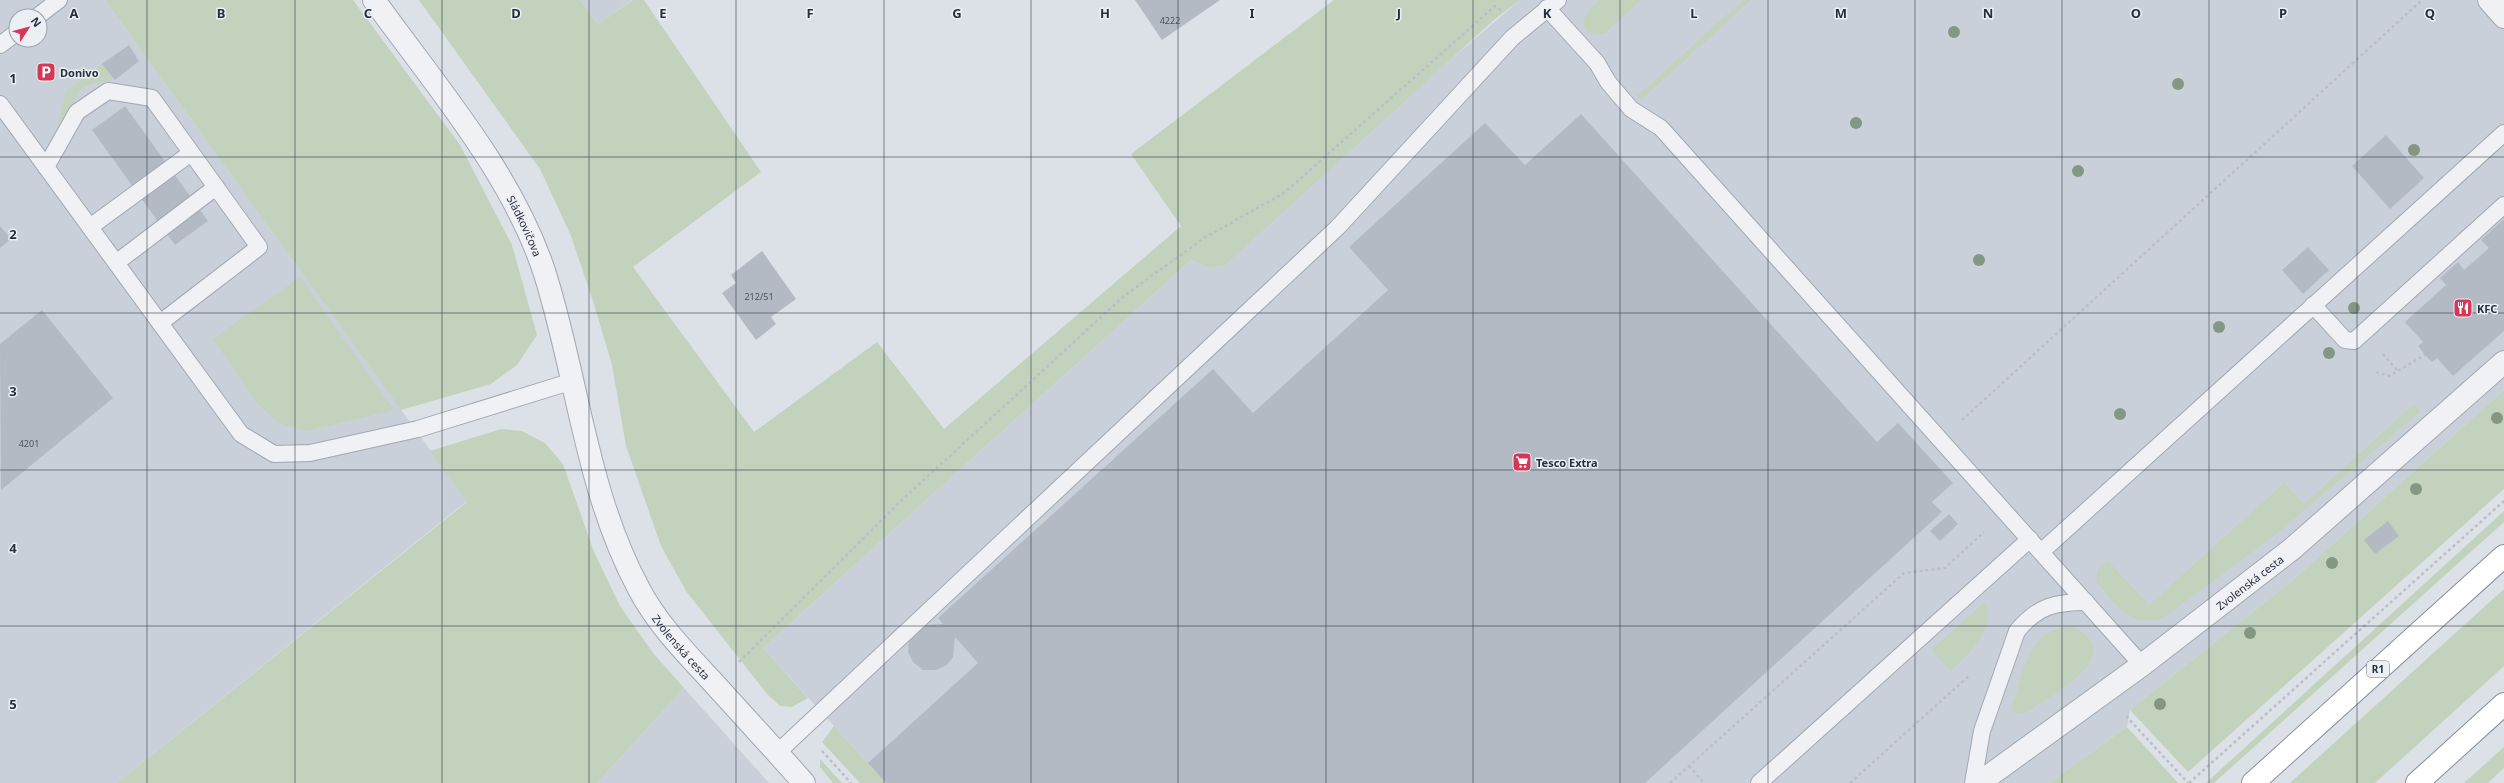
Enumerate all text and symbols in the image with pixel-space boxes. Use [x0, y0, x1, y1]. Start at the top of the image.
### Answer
text: A [70, 4, 79, 22]
text: B [217, 4, 225, 22]
text: C [364, 4, 372, 22]
text: D [511, 4, 521, 22]
text: E [659, 4, 667, 22]
text: F [806, 4, 814, 22]
text: G [952, 4, 962, 22]
text: H [1100, 4, 1110, 22]
text: I [1249, 4, 1255, 22]
text: J [1396, 4, 1401, 22]
text: K [1543, 4, 1552, 22]
text: L [1690, 4, 1698, 22]
text: M [1835, 4, 1847, 22]
text: N [1983, 4, 1993, 22]
text: O [2131, 4, 2141, 22]
text: P [2279, 4, 2287, 22]
text: Q [2425, 4, 2435, 22]
north arrow [8, 8, 48, 48]
text: N [28, 14, 45, 30]
house number: 4222 [1160, 14, 1180, 27]
parking icon: Donivo [35, 61, 57, 83]
place label: Donivo [60, 65, 99, 80]
text: 1 [9, 69, 17, 87]
street label: Sládkovičova [504, 192, 546, 258]
text: 2 [9, 225, 17, 243]
house number: 212/51 [744, 290, 774, 303]
restaurant icon: KFC [2452, 297, 2474, 319]
place label: KFC [2477, 301, 2497, 316]
text: 3 [9, 382, 17, 400]
house number: 4201 [19, 437, 39, 450]
supermarket icon: Tesco Extra [1511, 451, 1533, 473]
place label: Tesco Extra [1536, 455, 1598, 470]
text: 4 [9, 539, 17, 557]
street label: Zvolenská cesta [2213, 551, 2286, 613]
street label: Zvolenská cesta [649, 611, 714, 682]
road number: R1 [2367, 661, 2389, 677]
text: 5 [9, 695, 17, 713]

